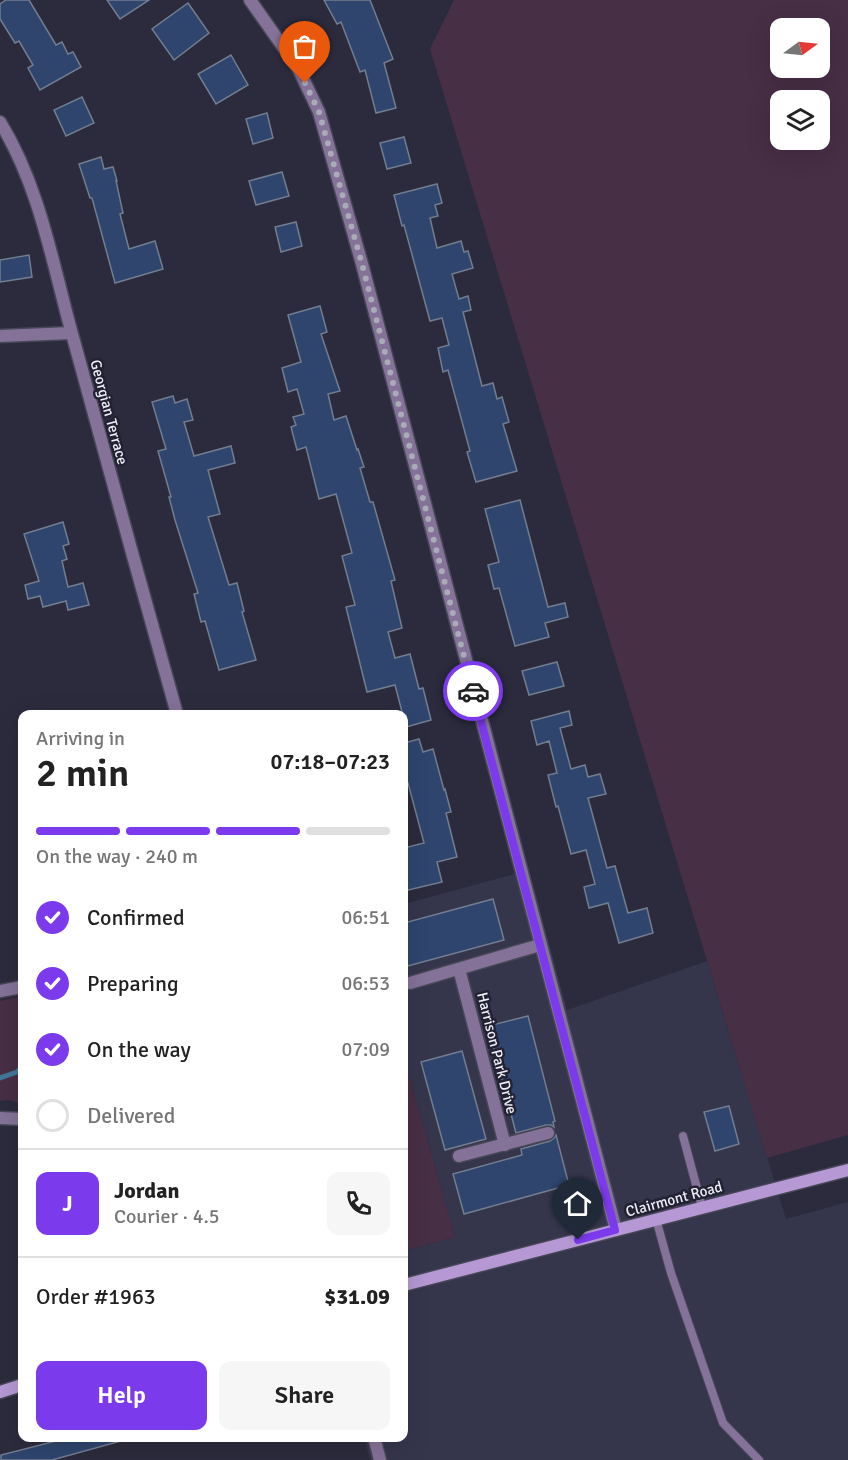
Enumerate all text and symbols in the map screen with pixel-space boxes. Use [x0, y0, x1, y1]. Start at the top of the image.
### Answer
north arrow [770, 18, 830, 78]
map controls [770, 18, 830, 150]
pin [279, 21, 330, 83]
icon: bag [288, 30, 321, 63]
button: layers [770, 90, 830, 150]
street label: Georgian Terrace [86, 358, 132, 466]
courier [443, 661, 503, 721]
icon: car [457, 675, 490, 708]
text: Arriving in [36, 726, 125, 751]
text: 07:18–07:23 [271, 748, 390, 775]
text: 2 min [36, 749, 129, 797]
text: On the way · 240 m [36, 844, 198, 869]
icon: check [36, 901, 69, 934]
text: Confirmed [87, 904, 185, 931]
text: 06:51 [341, 905, 390, 930]
icon: check [36, 967, 69, 1000]
text: Preparing [87, 970, 179, 997]
text: 06:53 [341, 971, 390, 996]
street label: Harrison Park Drive [473, 990, 521, 1116]
icon: check [36, 1033, 69, 1066]
text: On the way [87, 1036, 191, 1063]
text: 07:09 [341, 1037, 390, 1062]
text: Delivered [87, 1102, 175, 1129]
button: phone [327, 1172, 390, 1235]
text: Jordan [114, 1177, 180, 1204]
street label: Clairmont Road [624, 1177, 724, 1221]
pin [552, 1178, 603, 1240]
icon: home [561, 1187, 594, 1220]
text: J [62, 1190, 73, 1217]
text: Courier · 4.5 [114, 1204, 220, 1229]
text: Order #1963 [36, 1283, 156, 1310]
text: $31.09 [324, 1283, 390, 1310]
button: Help [36, 1361, 207, 1430]
button: Share [219, 1361, 390, 1430]

